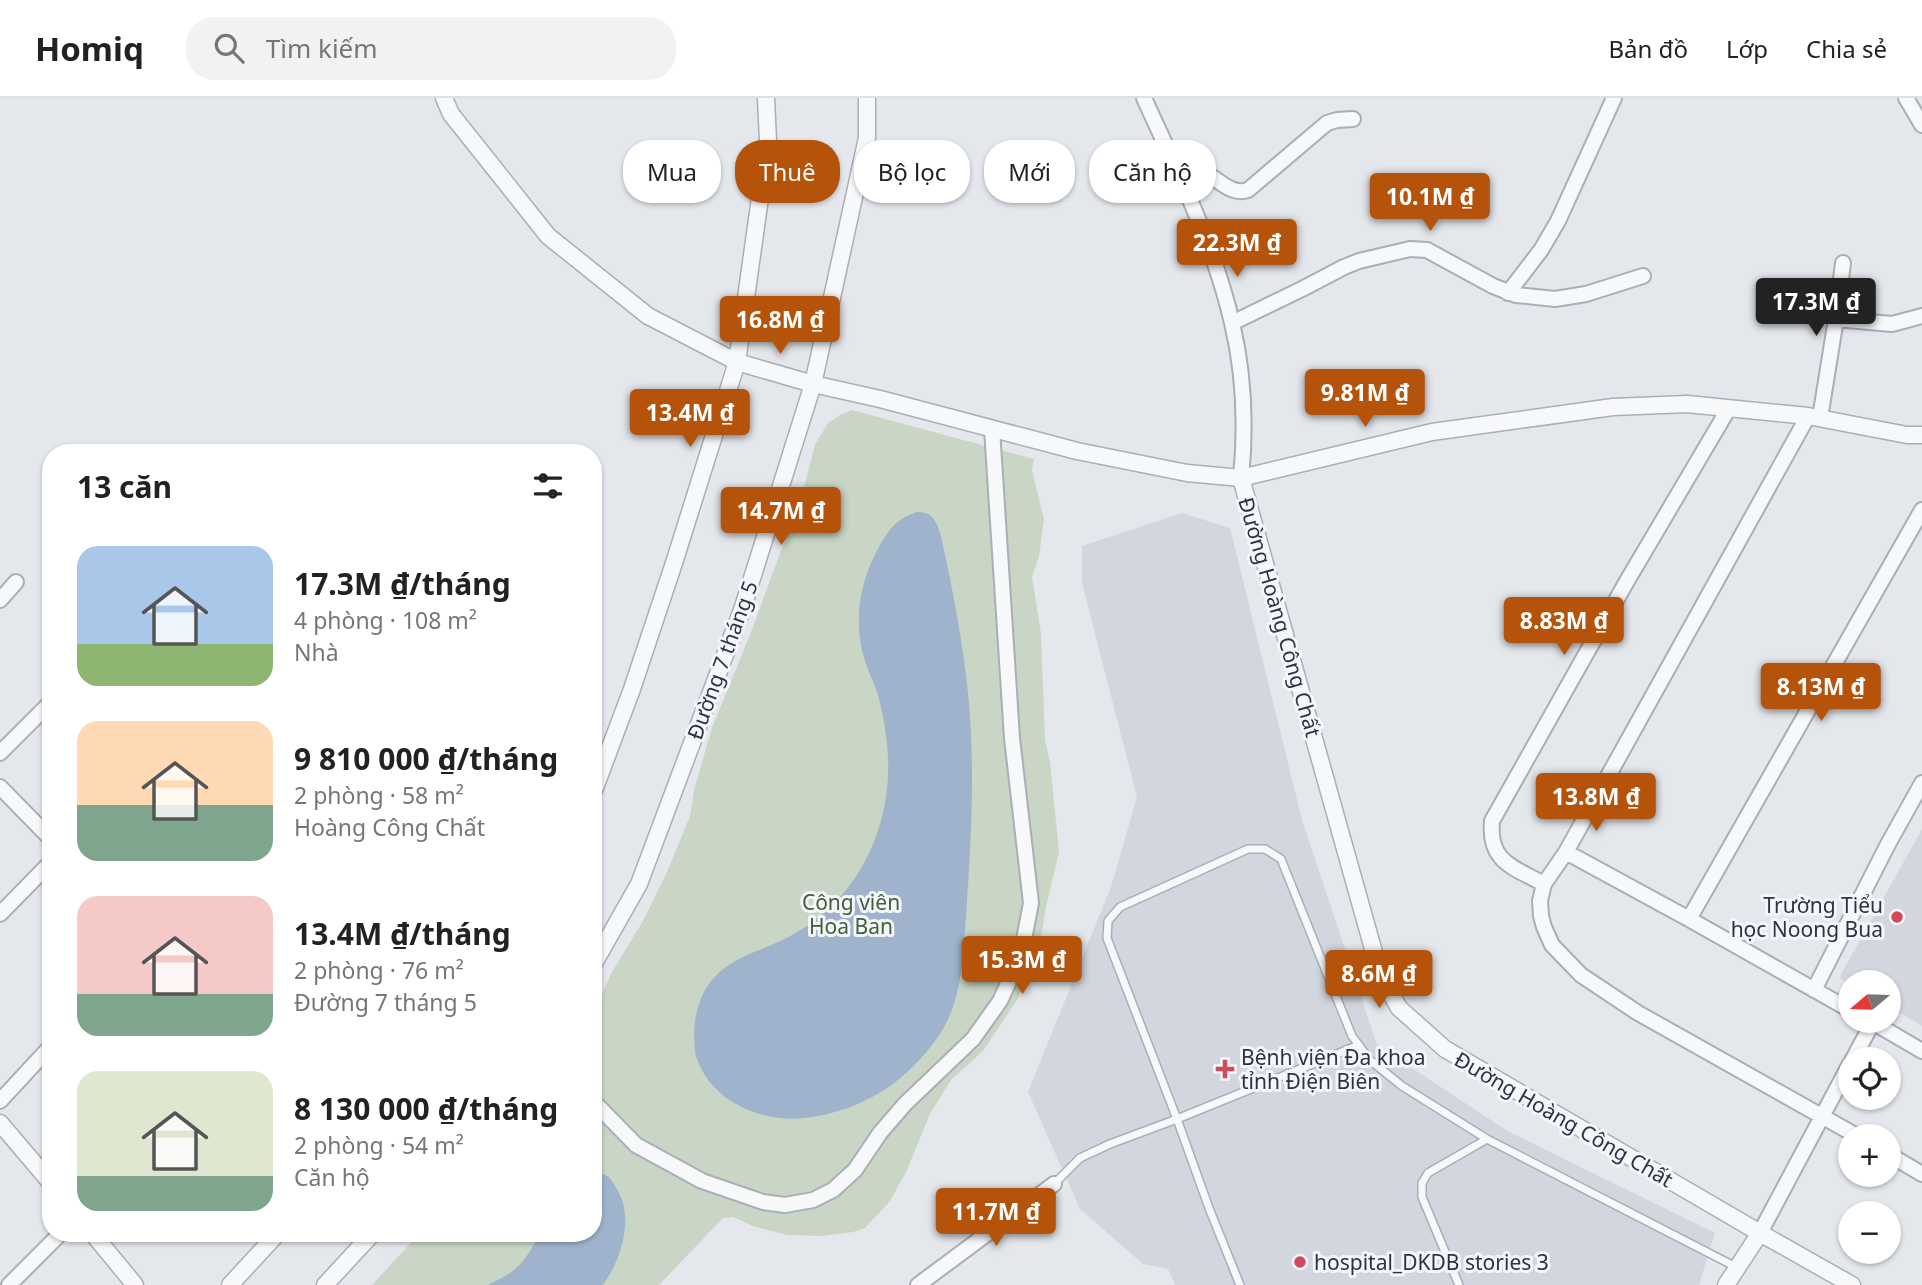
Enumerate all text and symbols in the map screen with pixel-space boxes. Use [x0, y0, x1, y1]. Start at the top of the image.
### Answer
search box [186, 17, 676, 80]
text: Homiq [35, 26, 144, 71]
icon: search [210, 29, 248, 67]
text: Tìm kiếm [266, 30, 378, 66]
text: Bản đồ [1608, 32, 1688, 65]
text: Lớp [1726, 32, 1768, 65]
text: Chia sẻ [1806, 32, 1887, 65]
chip: Mua [623, 140, 721, 203]
chip: Thuê [735, 140, 840, 203]
chip: Bộ lọc [854, 140, 970, 203]
chip: Mới [984, 140, 1075, 203]
chip: Căn hộ [1089, 140, 1216, 203]
pin: 10.1M ₫ [1365, 174, 1495, 233]
text: 10.1M ₫ [1386, 180, 1474, 212]
pin: 22.3M ₫ [1172, 220, 1302, 279]
text: 22.3M ₫ [1193, 226, 1281, 258]
pin: 17.3M ₫ [1751, 278, 1881, 338]
text: 17.3M ₫ [1772, 285, 1860, 317]
pin: 16.8M ₫ [715, 296, 845, 356]
text: 16.8M ₫ [736, 303, 824, 335]
pin: 9.81M ₫ [1300, 370, 1430, 429]
text: 9.81M ₫ [1321, 376, 1409, 408]
pin: 13.4M ₫ [625, 390, 755, 449]
text: 13.4M ₫ [646, 396, 734, 428]
text: 13 căn [77, 466, 172, 507]
icon: filters [529, 467, 567, 505]
pin: 14.7M ₫ [716, 488, 846, 547]
text: 14.7M ₫ [737, 494, 825, 526]
street label: Đường Hoàng Công Chất [1232, 494, 1328, 741]
text: 17.3M ₫/tháng [294, 563, 511, 604]
icon: home [133, 574, 217, 658]
street label: Đường 7 tháng 5 [680, 577, 764, 743]
pin: 8.83M ₫ [1499, 598, 1629, 657]
text: 4 phòng · 108 m² [294, 604, 477, 636]
text: 8.83M ₫ [1520, 604, 1608, 636]
text: Nhà [294, 636, 339, 668]
pin: 8.13M ₫ [1756, 664, 1886, 723]
text: 8.13M ₫ [1777, 670, 1865, 702]
text: 9 810 000 ₫/tháng [294, 738, 558, 779]
icon: home [133, 749, 217, 833]
pin: 13.8M ₫ [1531, 774, 1661, 833]
text: 2 phòng · 58 m² [294, 779, 464, 811]
text: 13.8M ₫ [1552, 780, 1640, 812]
text: Hoàng Công Chất [294, 811, 485, 843]
park label: Công viên Hoa Ban [802, 888, 900, 940]
place label: Trường Tiểu học Noong Bua [1731, 891, 1883, 943]
marker: Trường Tiểu học Noong Bua [1889, 909, 1905, 925]
text: 13.4M ₫/tháng [294, 913, 511, 954]
icon: home [133, 924, 217, 1008]
pin: 15.3M ₫ [957, 936, 1087, 996]
text: 15.3M ₫ [978, 943, 1066, 975]
pin: 8.6M ₫ [1322, 950, 1436, 1010]
text: 2 phòng · 76 m² [294, 954, 464, 986]
text: 8.6M ₫ [1341, 957, 1417, 989]
north arrow [1838, 970, 1900, 1032]
map controls [1838, 970, 1901, 1264]
text: Đường 7 tháng 5 [294, 986, 477, 1018]
place label: Bệnh viện Đa khoa tỉnh Điện Biên [1241, 1043, 1426, 1095]
street label: Đường Hoàng Công Chất [1450, 1045, 1679, 1193]
button: locate [1838, 1047, 1901, 1110]
marker: Bệnh viện Đa khoa tỉnh Điện Biên [1215, 1059, 1235, 1079]
text: 8 130 000 ₫/tháng [294, 1088, 558, 1129]
icon: home [133, 1099, 217, 1183]
button: + [1838, 1124, 1901, 1187]
text: 2 phòng · 54 m² [294, 1129, 464, 1161]
text: Căn hộ [294, 1161, 370, 1193]
pin: 11.7M ₫ [931, 1188, 1061, 1248]
text: 11.7M ₫ [952, 1195, 1040, 1227]
button: − [1838, 1201, 1901, 1264]
place label: hospital_DKDB stories 3 [1314, 1248, 1549, 1276]
marker: hospital_DKDB stories 3 [1292, 1254, 1308, 1270]

